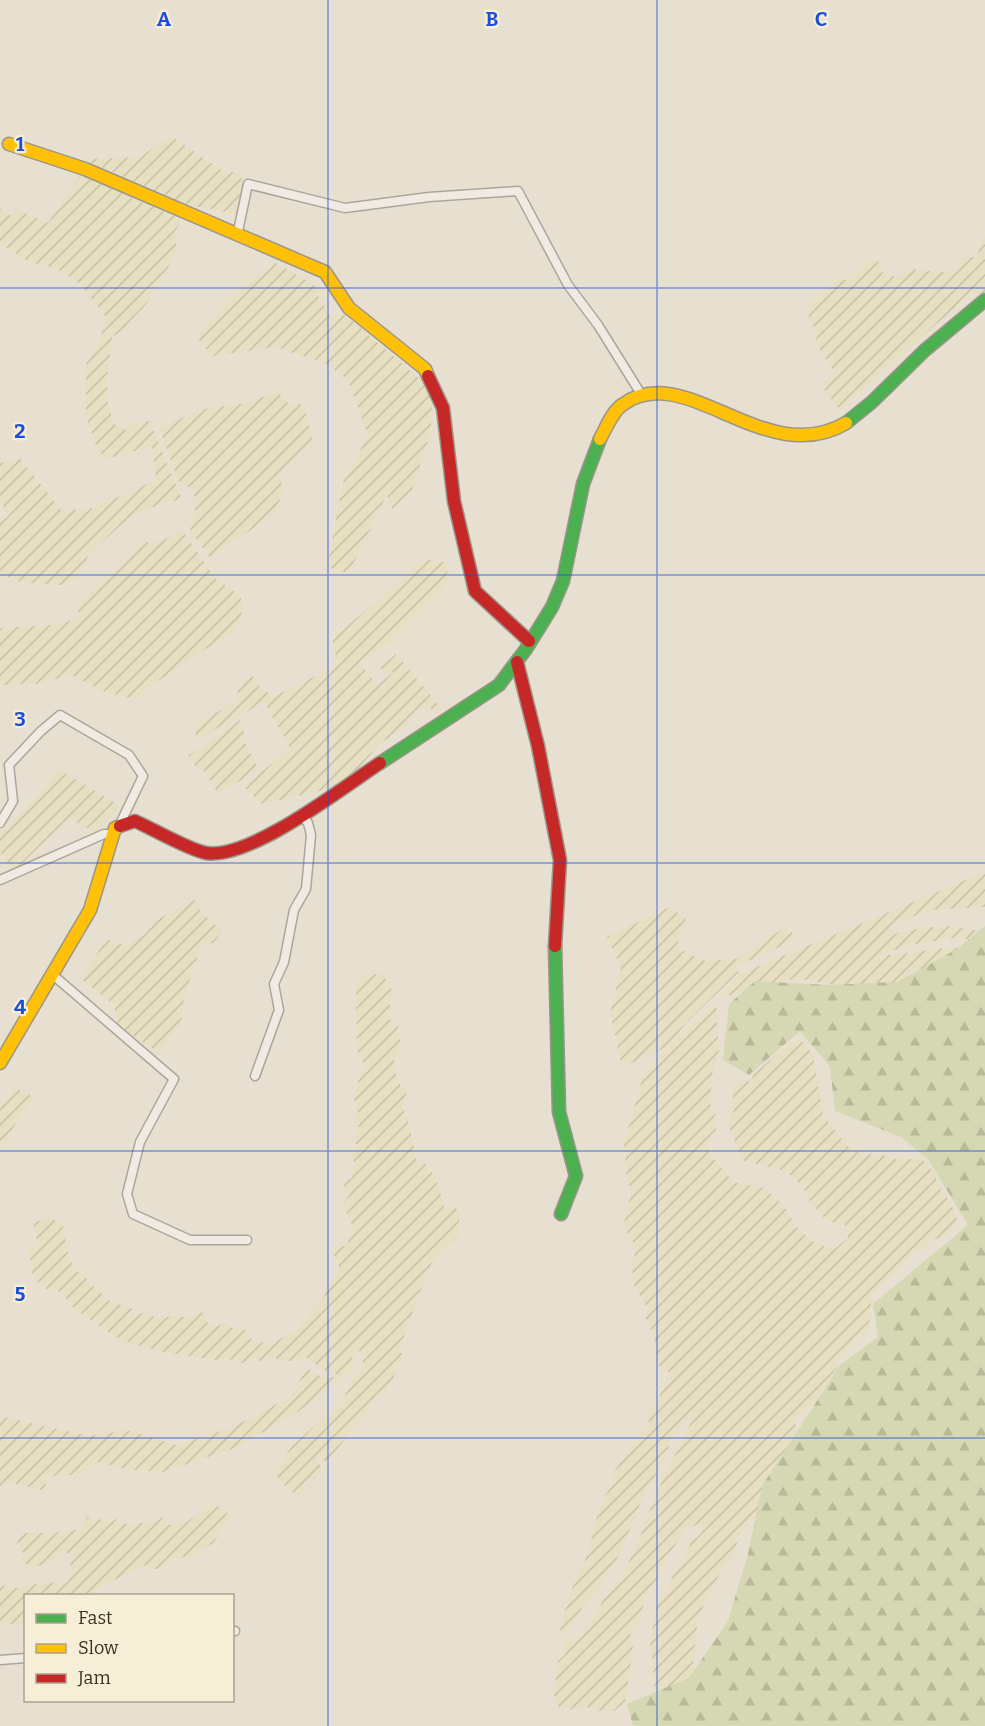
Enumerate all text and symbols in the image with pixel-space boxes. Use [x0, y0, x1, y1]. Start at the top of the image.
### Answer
text: A [157, 7, 172, 31]
text: B [486, 7, 499, 31]
text: C [815, 7, 827, 31]
text: 1 [16, 132, 25, 156]
text: 2 [14, 419, 26, 443]
text: 3 [14, 707, 26, 731]
text: 4 [14, 995, 26, 1019]
text: 5 [15, 1282, 26, 1306]
legend [24, 1594, 234, 1702]
text: Fast [78, 1607, 113, 1629]
text: Slow [78, 1637, 119, 1659]
text: Jam [77, 1667, 111, 1689]

